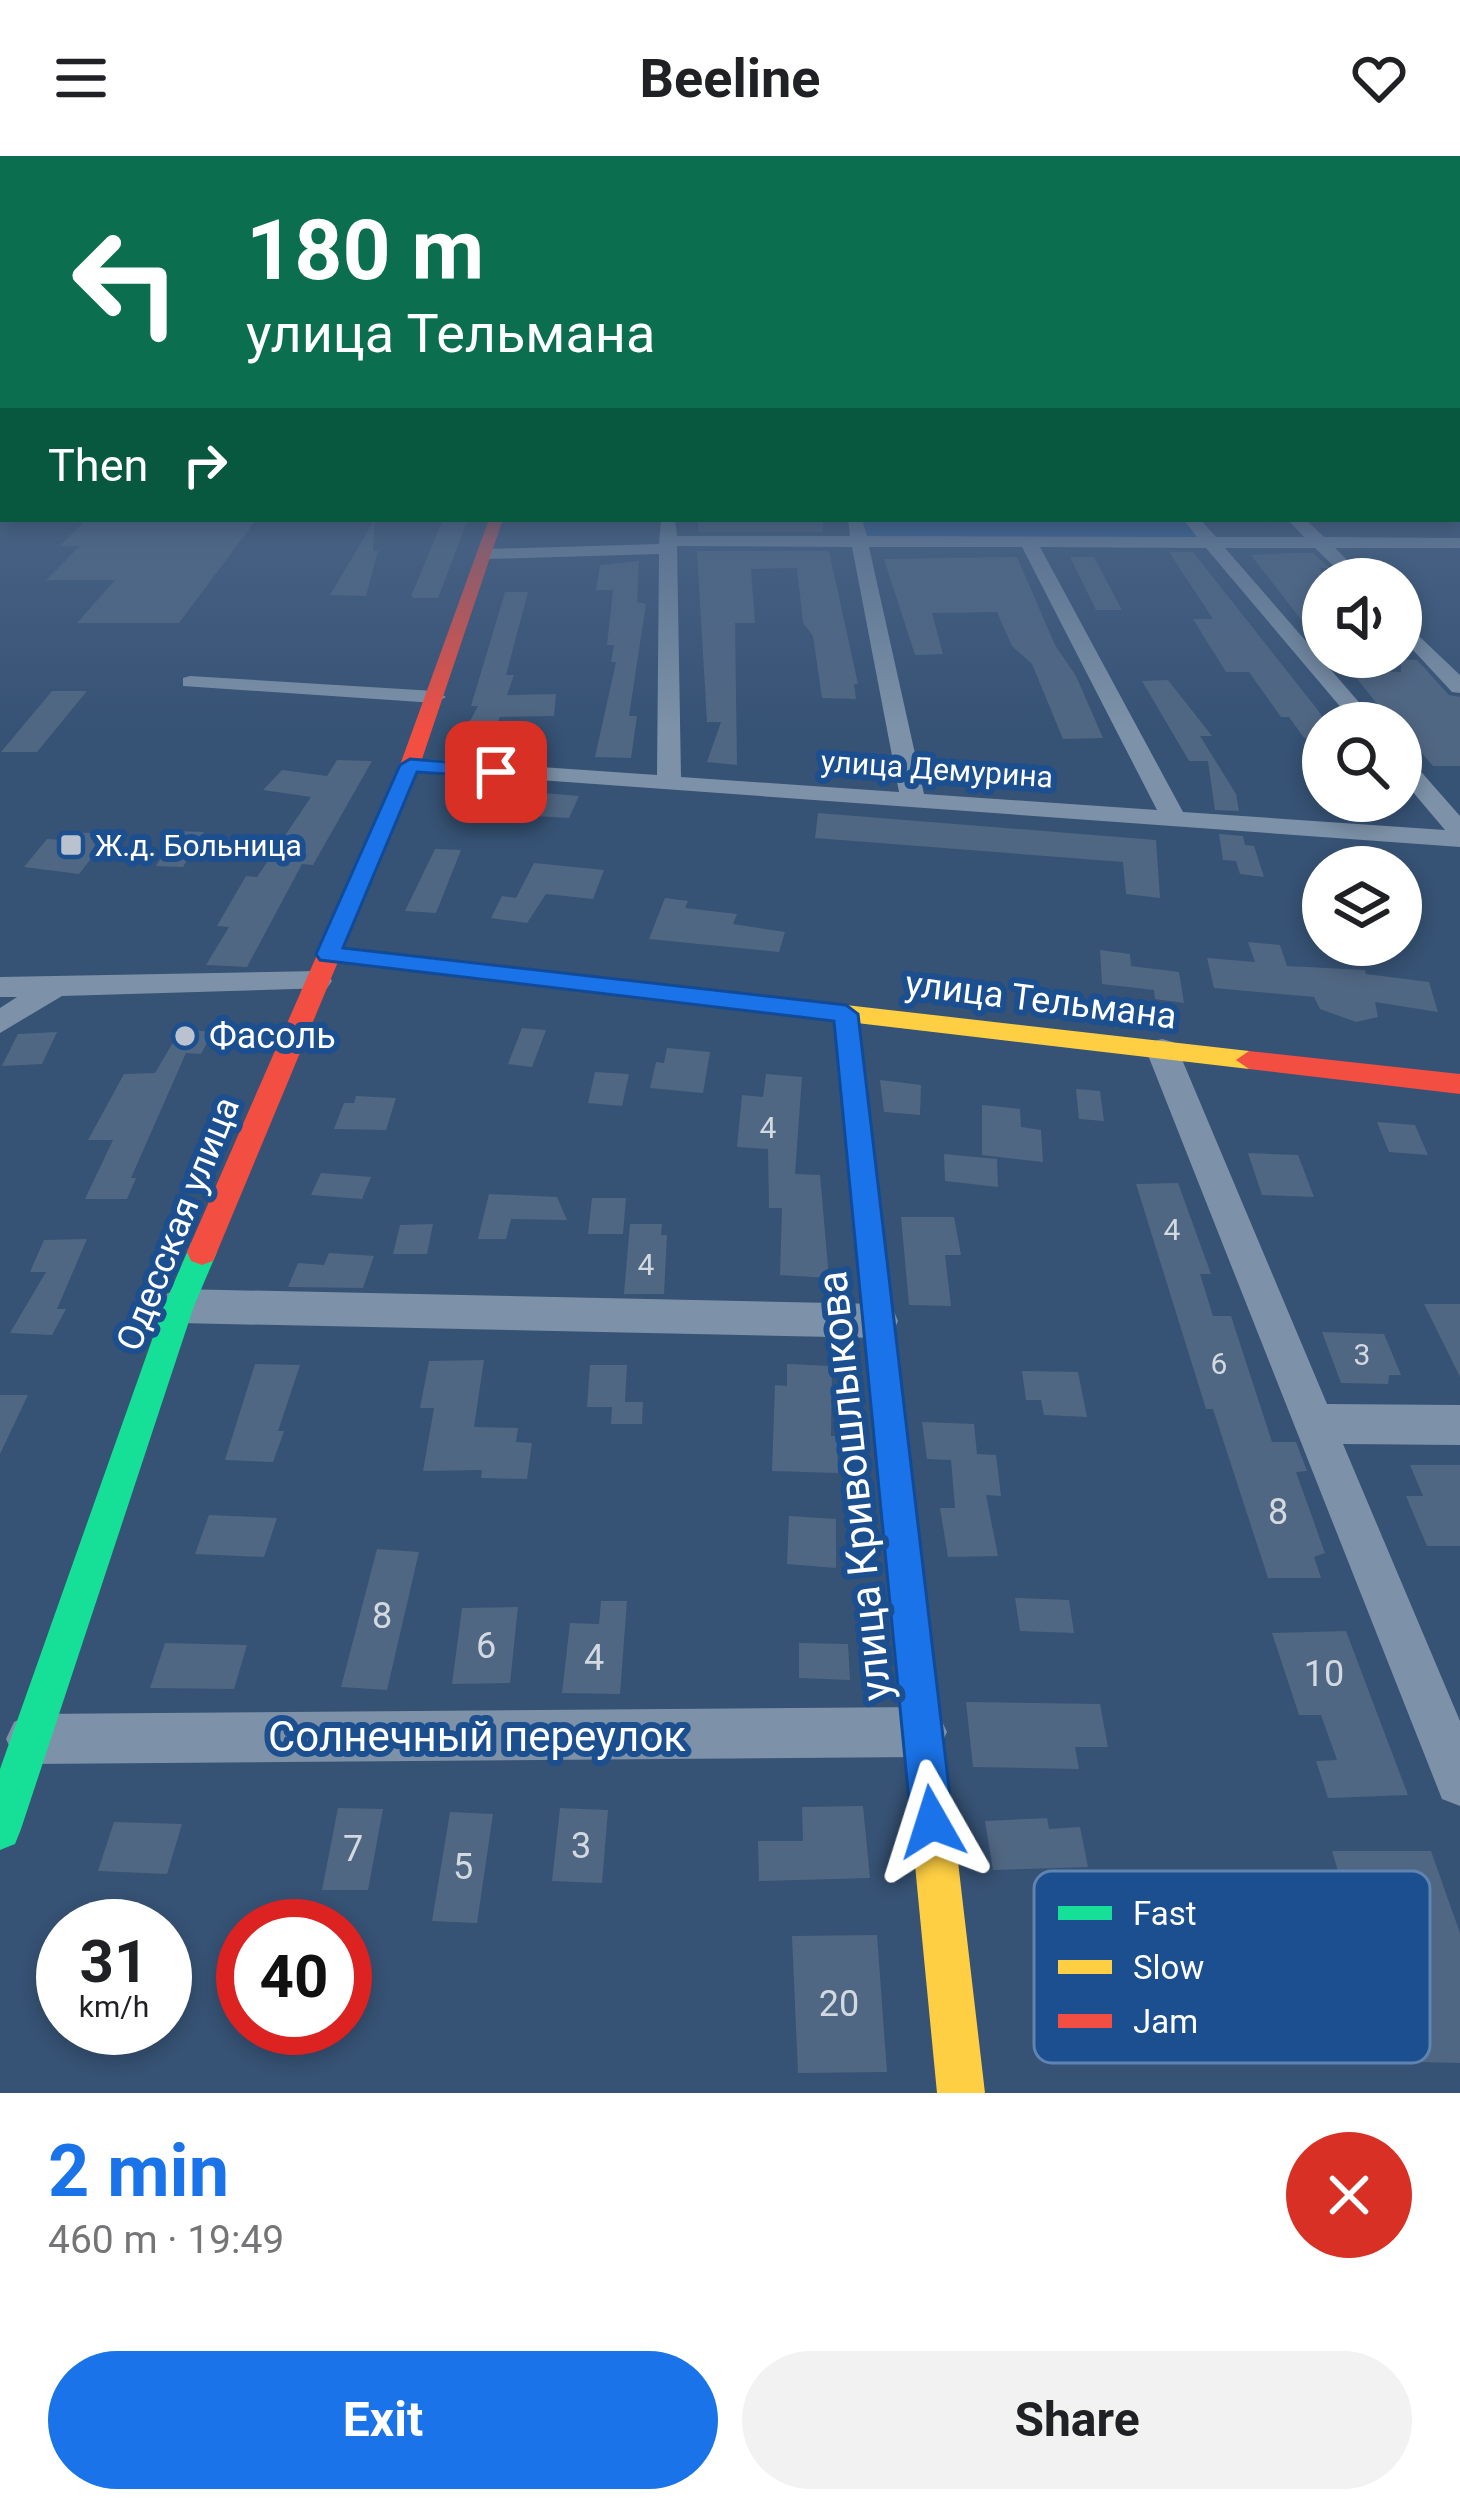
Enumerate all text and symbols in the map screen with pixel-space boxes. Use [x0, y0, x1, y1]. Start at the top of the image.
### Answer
icon: menu [48, 45, 114, 111]
icon: heart [1346, 45, 1412, 111]
text: Beeline [640, 47, 820, 110]
text: 180 m [246, 201, 484, 300]
icon: left [48, 204, 204, 360]
text: улица Тельмана [246, 302, 655, 365]
icon: right [172, 432, 238, 498]
text: Then [48, 439, 148, 492]
map controls [1302, 558, 1422, 966]
button: sound [1302, 558, 1422, 678]
button: search [1302, 702, 1422, 822]
pin [445, 721, 547, 823]
icon: arrive [463, 739, 529, 805]
street label: улица Демурина [820, 743, 1054, 795]
place label: Ж.д. Больница [95, 828, 302, 863]
marker: Ж.д. Больница [58, 832, 84, 858]
button: layers [1302, 846, 1422, 966]
street label: улица Тельмана [903, 963, 1179, 1037]
place label: Фасоль [209, 1015, 336, 1057]
marker: Фасоль [172, 1023, 198, 1049]
street label: Одесская улица [108, 1091, 248, 1357]
house number: 4 [760, 1110, 777, 1145]
house number: 4 [1164, 1212, 1181, 1247]
house number: 4 [638, 1247, 655, 1282]
street label: улица Кривошлыкова [807, 1269, 901, 1703]
house number: 3 [1354, 1337, 1370, 1372]
house number: 6 [1211, 1346, 1227, 1381]
house number: 8 [1268, 1491, 1288, 1533]
house number: 8 [372, 1595, 392, 1637]
house number: 6 [476, 1625, 496, 1667]
house number: 4 [584, 1637, 604, 1679]
house number: 10 [1304, 1653, 1344, 1695]
street label: Солнечный переулок [268, 1712, 686, 1761]
position arrow [869, 1759, 995, 1885]
house number: 3 [571, 1825, 591, 1867]
house number: 7 [343, 1828, 363, 1870]
house number: 5 [453, 1846, 473, 1888]
legend [1034, 1871, 1430, 2063]
text: Fast [1133, 1894, 1196, 1933]
speed limit sign: 40 [216, 1899, 372, 2055]
text: 31 [80, 1926, 148, 1997]
text: Slow [1133, 1948, 1204, 1987]
house number: 20 [819, 1983, 859, 2025]
text: km/h [79, 1989, 149, 2024]
text: Jam [1133, 2002, 1198, 2041]
text: 2 min [48, 2129, 229, 2214]
button: close [1286, 2132, 1412, 2258]
text: 460 m · 19:49 [48, 2217, 284, 2263]
button: Exit [48, 2351, 718, 2489]
button: Share [742, 2351, 1412, 2489]

